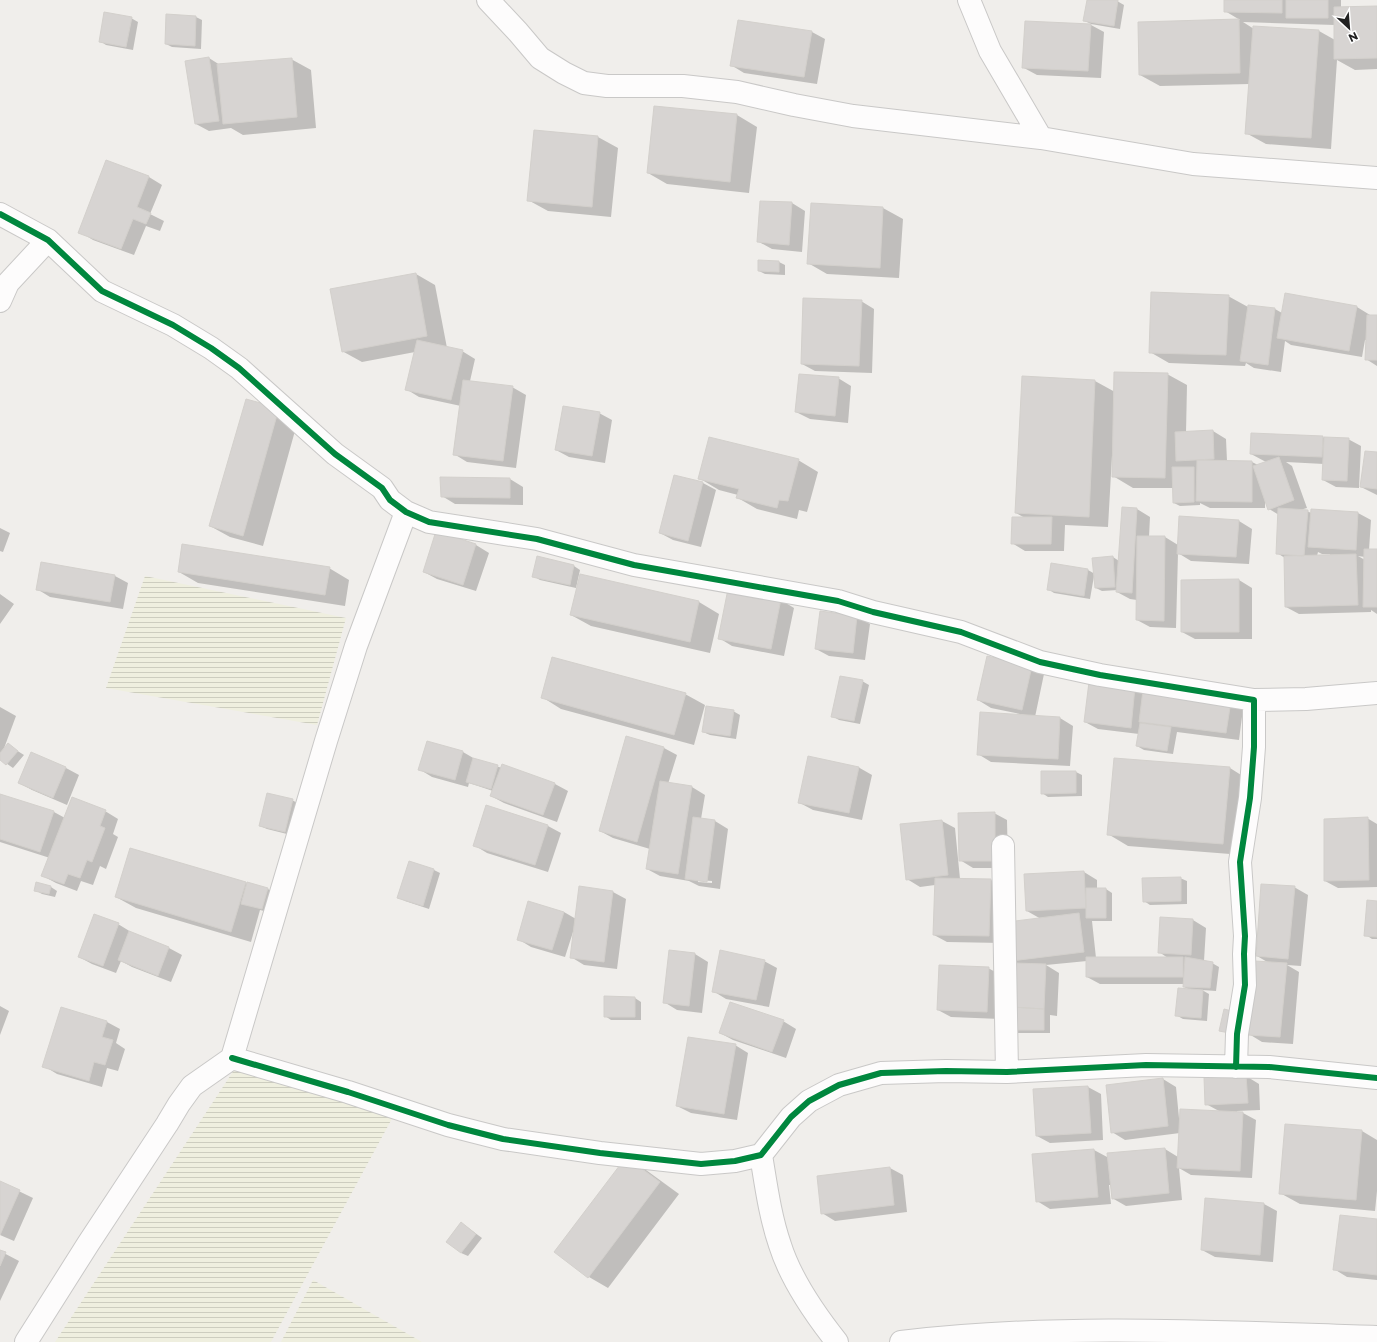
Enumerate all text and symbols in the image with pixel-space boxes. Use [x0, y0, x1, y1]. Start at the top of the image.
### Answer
north arrow [1329, 8, 1369, 48]
text: N [1346, 29, 1360, 45]

